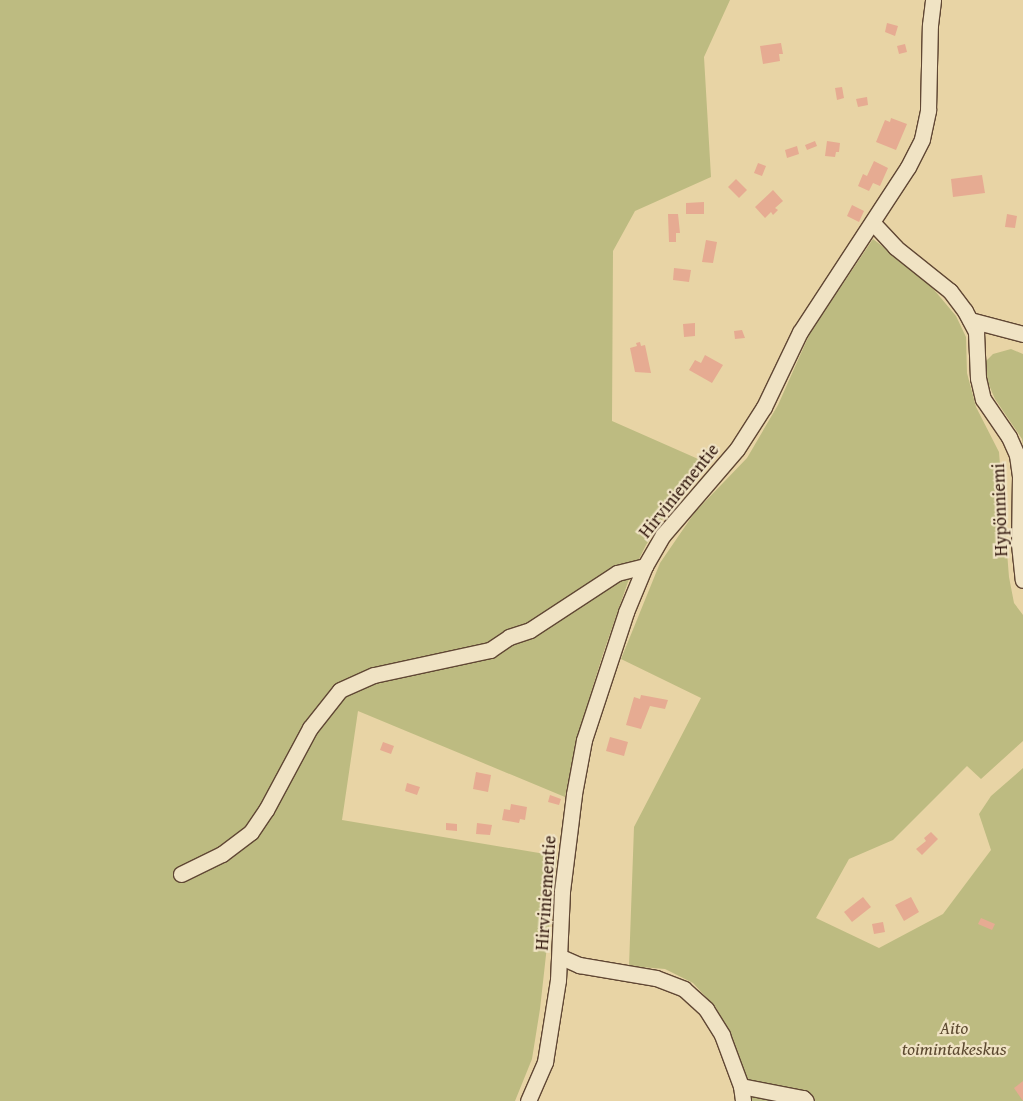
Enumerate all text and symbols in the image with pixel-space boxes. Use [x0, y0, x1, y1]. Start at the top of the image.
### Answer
street label: Hirviniementie [634, 439, 724, 543]
street label: Hypönniemi [988, 463, 1012, 557]
street label: Hirviniementie [531, 835, 561, 951]
park label: Aito toimintakeskus [902, 1018, 1006, 1060]

